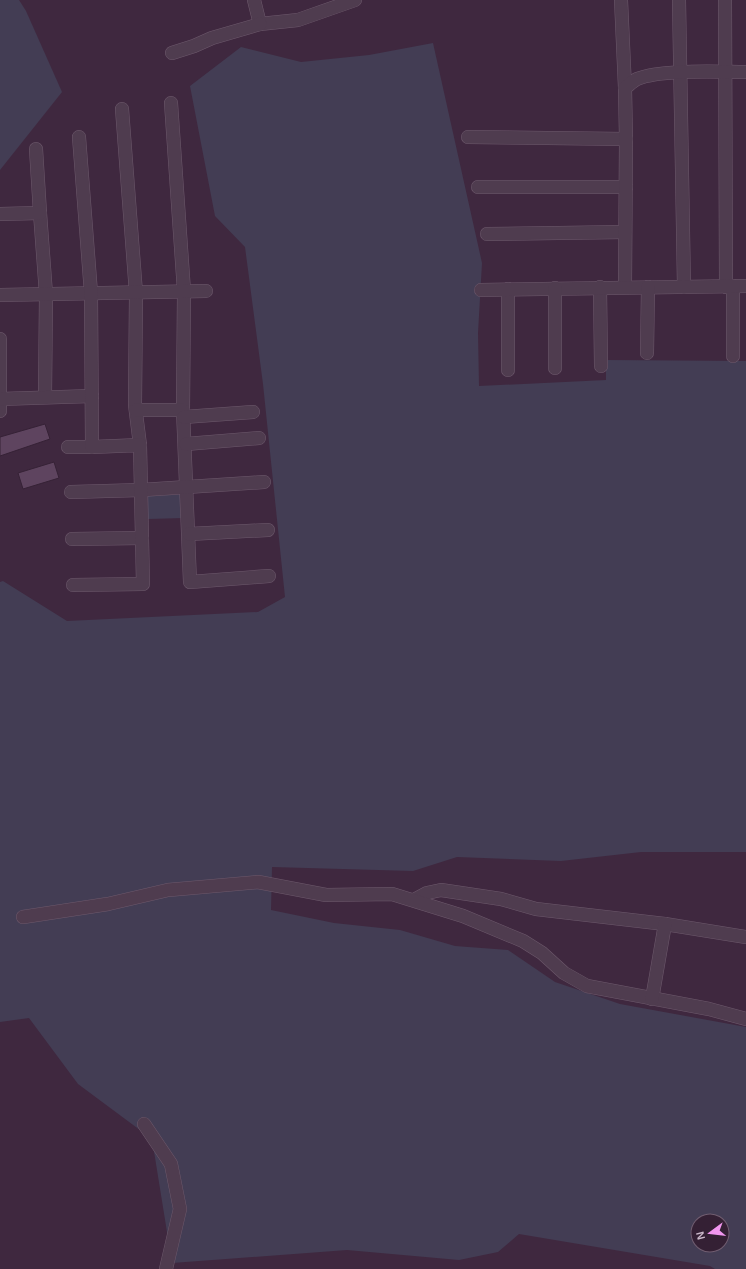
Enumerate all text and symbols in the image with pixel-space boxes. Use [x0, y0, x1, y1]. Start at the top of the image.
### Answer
north arrow [690, 1213, 730, 1253]
text: N [694, 1230, 707, 1241]

